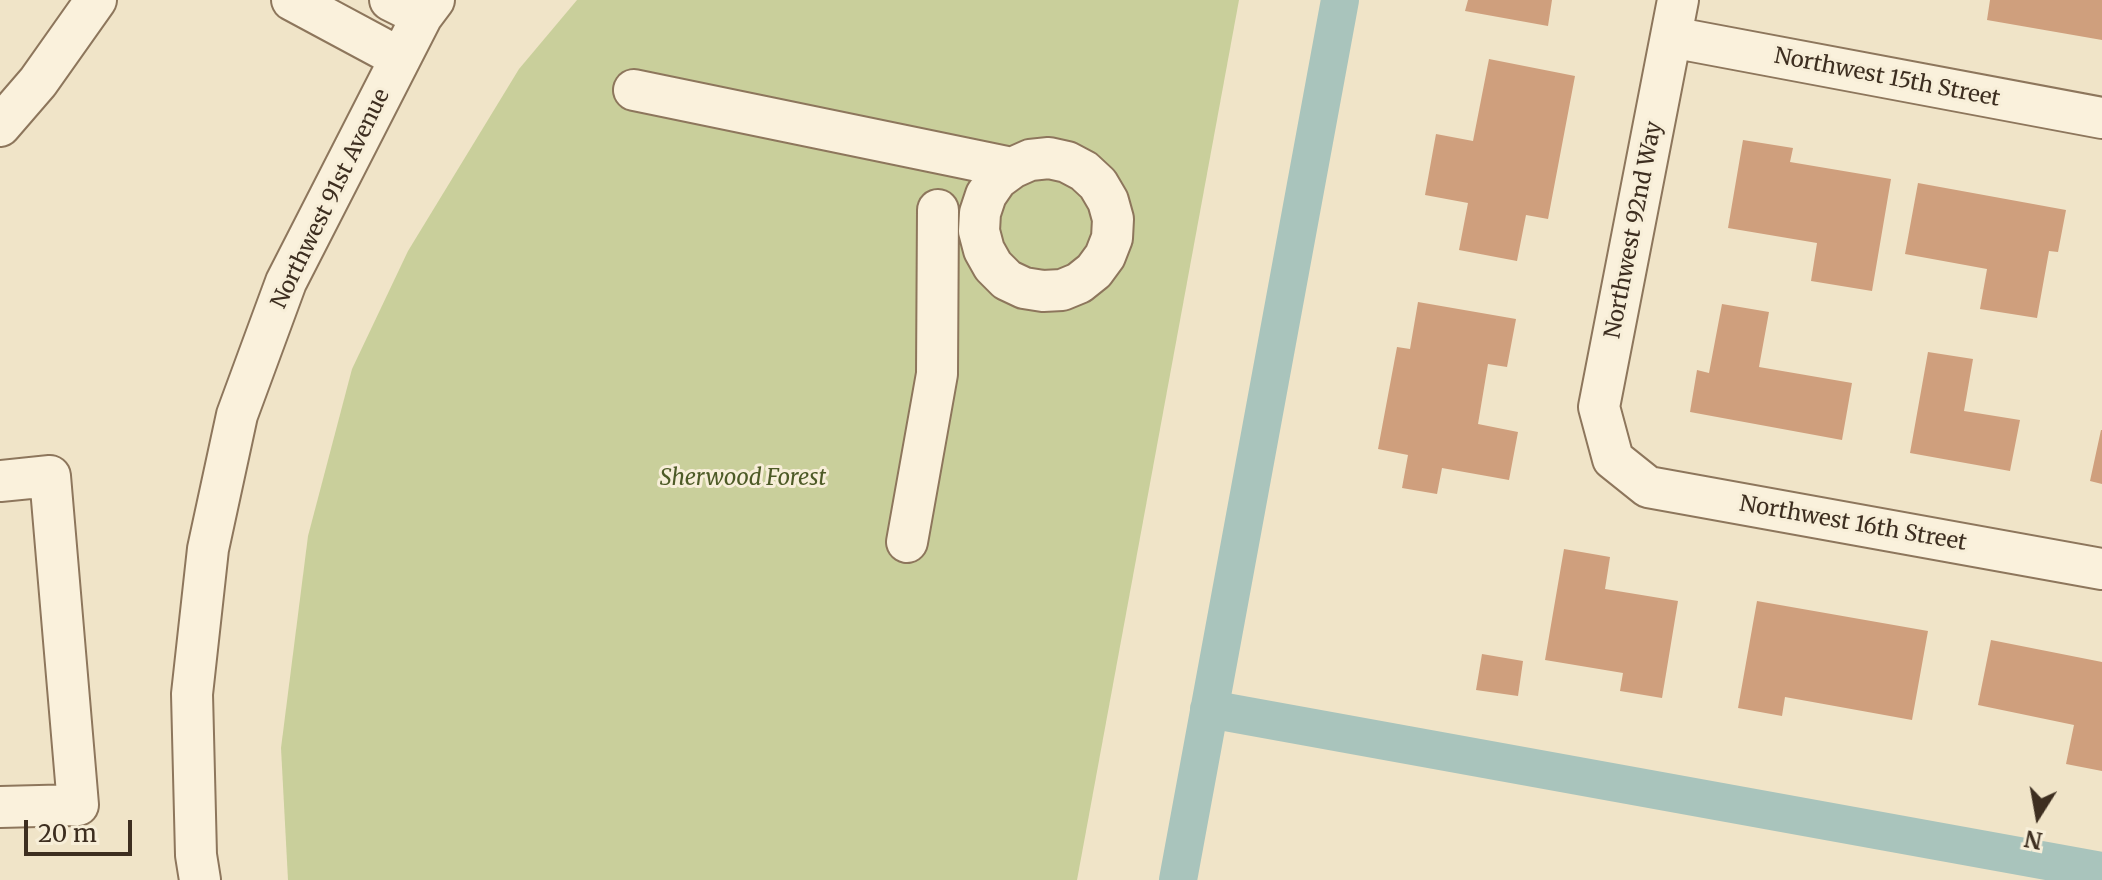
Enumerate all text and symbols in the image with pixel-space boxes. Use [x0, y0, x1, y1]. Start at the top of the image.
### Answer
street label: Northwest 15th Street [1772, 43, 2002, 113]
street label: Northwest 91st Avenue [266, 85, 396, 313]
street label: Northwest 92nd Way [1600, 119, 1668, 341]
park label: Sherwood Forest [660, 466, 826, 492]
street label: Northwest 16th Street [1737, 491, 1969, 557]
north arrow [1998, 776, 2078, 856]
scale bar [28, 804, 136, 854]
text: 20 m [38, 818, 97, 849]
text: N [2022, 824, 2045, 855]

